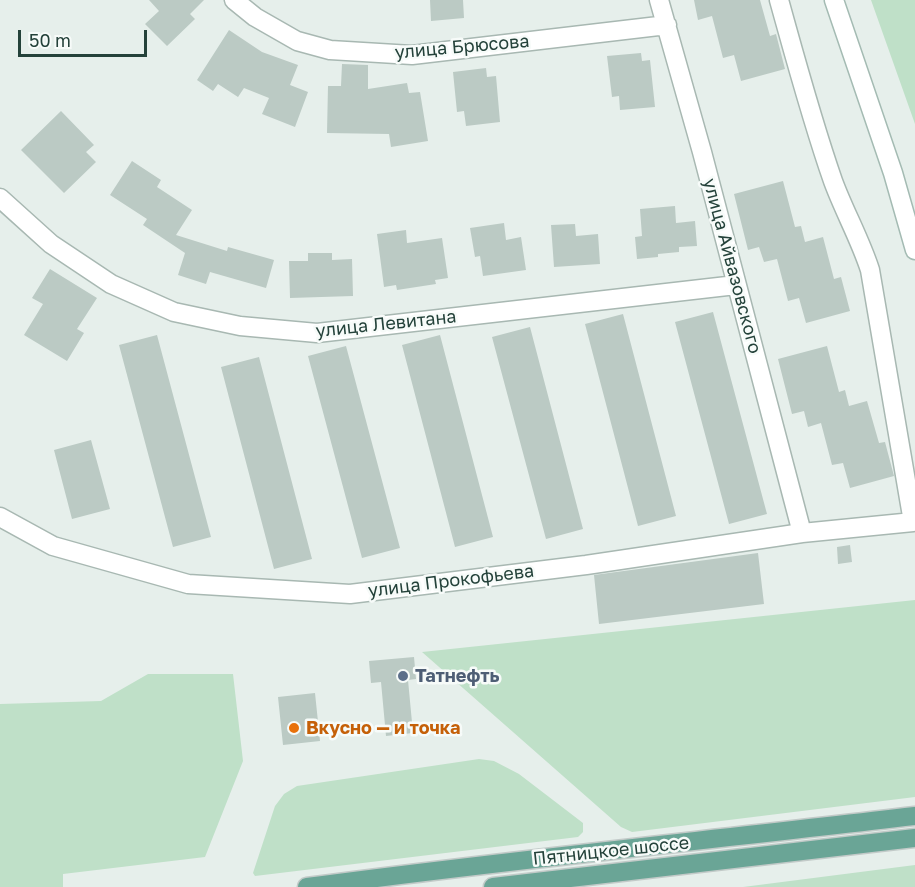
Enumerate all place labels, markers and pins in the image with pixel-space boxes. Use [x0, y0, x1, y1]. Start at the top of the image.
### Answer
place label: Татнефть [415, 665, 499, 687]
marker: Татнефть [396, 669, 410, 683]
place label: Вкусно — и точка [306, 717, 461, 739]
marker: Вкусно — и точка [287, 721, 301, 735]

